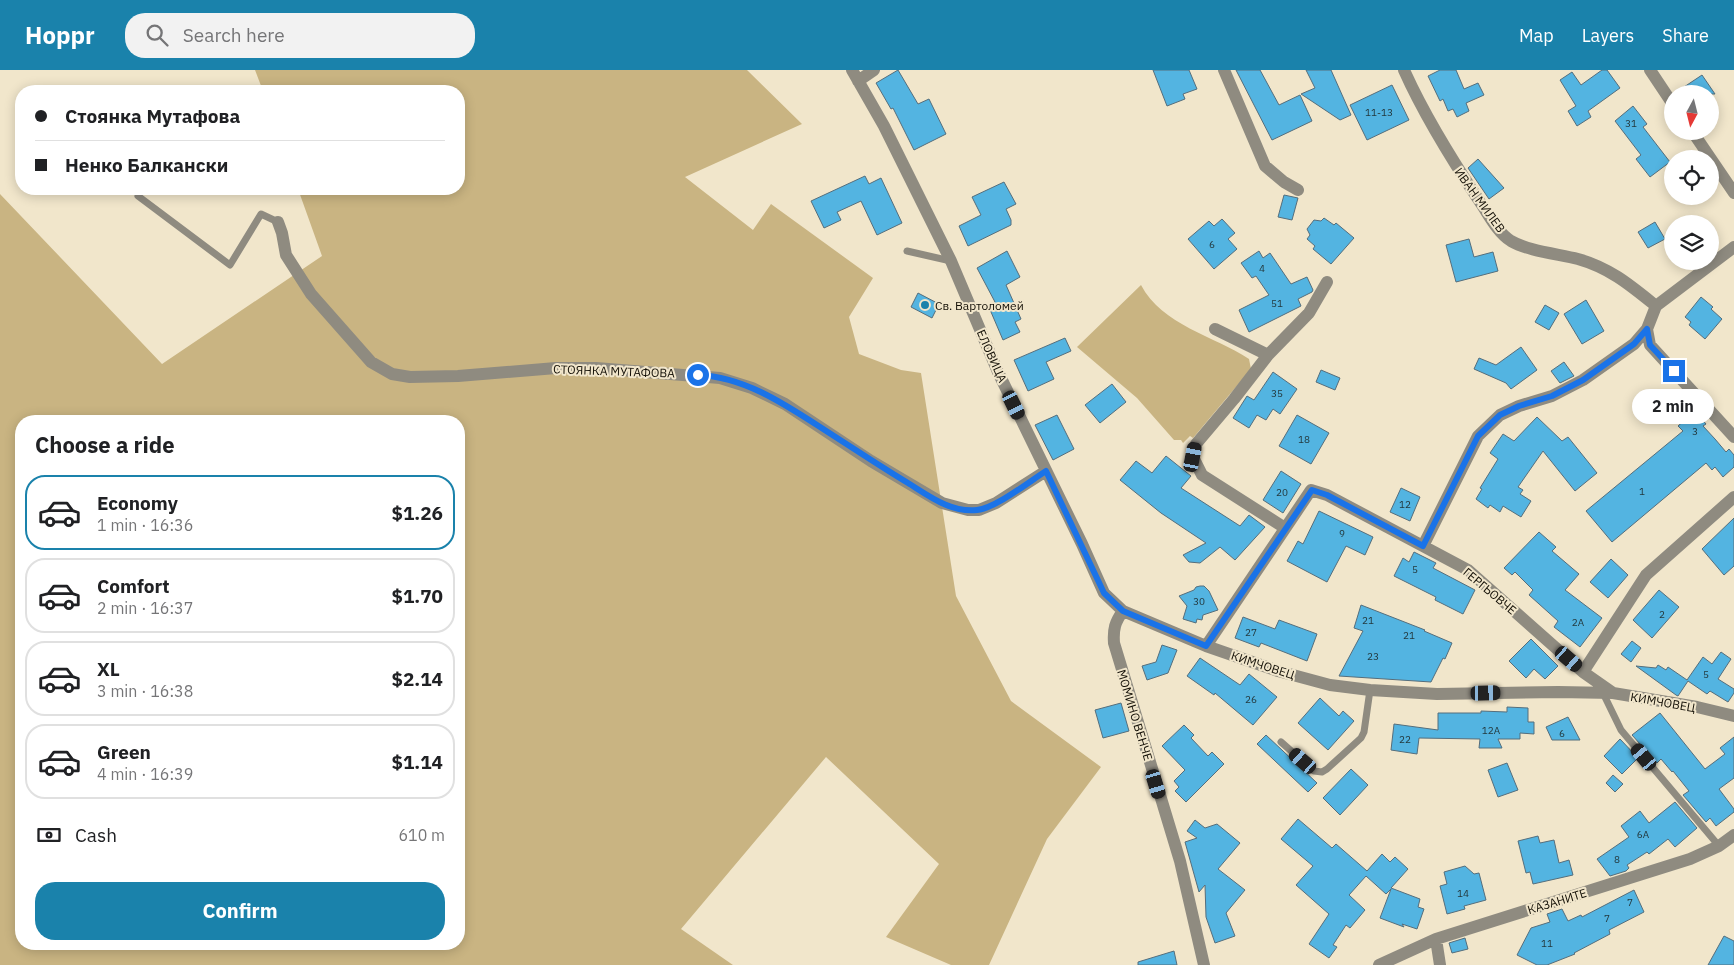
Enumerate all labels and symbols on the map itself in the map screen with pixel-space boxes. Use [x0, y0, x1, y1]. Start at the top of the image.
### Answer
north arrow [1664, 85, 1719, 140]
house number: 11-13 [1365, 106, 1393, 119]
house number: 31 [1625, 117, 1637, 130]
street label: ИВАН МИЛЕВ [1451, 165, 1509, 235]
house number: 6 [1209, 238, 1215, 251]
house number: 4 [1259, 262, 1265, 275]
house number: 51 [1271, 297, 1283, 310]
place label: Св. Вартоломей [935, 298, 1024, 313]
marker: Св. Вартоломей [919, 299, 931, 311]
street label: ЕЛОВИЦА [974, 327, 1010, 385]
route end [1663, 360, 1685, 382]
street label: СТОЯНКА МУТАФОВА [553, 361, 675, 381]
route start [687, 364, 709, 386]
house number: 35 [1271, 387, 1283, 400]
car [1000, 388, 1027, 422]
callout: 2 min [1633, 388, 1715, 424]
house number: 3 [1692, 425, 1698, 438]
house number: 18 [1298, 433, 1310, 446]
car [1182, 441, 1203, 473]
house number: 1 [1639, 485, 1645, 498]
house number: 20 [1276, 486, 1288, 499]
house number: 12 [1399, 498, 1411, 511]
house number: 9 [1339, 527, 1345, 540]
house number: 5 [1412, 563, 1418, 576]
street label: ГЕРГЬОВЧЕ [1460, 564, 1520, 618]
house number: 30 [1193, 595, 1205, 608]
house number: 2 [1659, 608, 1665, 621]
house number: 21 [1362, 614, 1374, 627]
house number: 2А [1572, 616, 1585, 629]
house number: 27 [1245, 626, 1257, 639]
house number: 21 [1403, 629, 1415, 642]
car [1552, 643, 1585, 675]
street label: КИМЧОВЕЦ [1229, 648, 1297, 682]
house number: 23 [1367, 650, 1379, 663]
street label: МОМИНО ВЕНЧЕ [1114, 668, 1156, 762]
house number: 5 [1703, 668, 1709, 681]
car [1470, 685, 1501, 701]
street label: КИМЧОВЕЦ [1629, 689, 1697, 715]
house number: 26 [1245, 693, 1257, 706]
house number: 12А [1482, 724, 1501, 737]
house number: 6 [1559, 727, 1565, 740]
house number: 22 [1399, 733, 1411, 746]
car [1628, 741, 1659, 773]
car [1286, 745, 1319, 777]
car [1144, 767, 1167, 801]
house number: 6A [1637, 828, 1650, 841]
house number: 8 [1614, 853, 1620, 866]
street label: КАЗАНИТЕ [1526, 885, 1588, 917]
house number: 14 [1457, 887, 1469, 900]
house number: 7 [1627, 896, 1633, 909]
house number: 7 [1604, 912, 1610, 925]
house number: 11 [1541, 937, 1553, 950]

